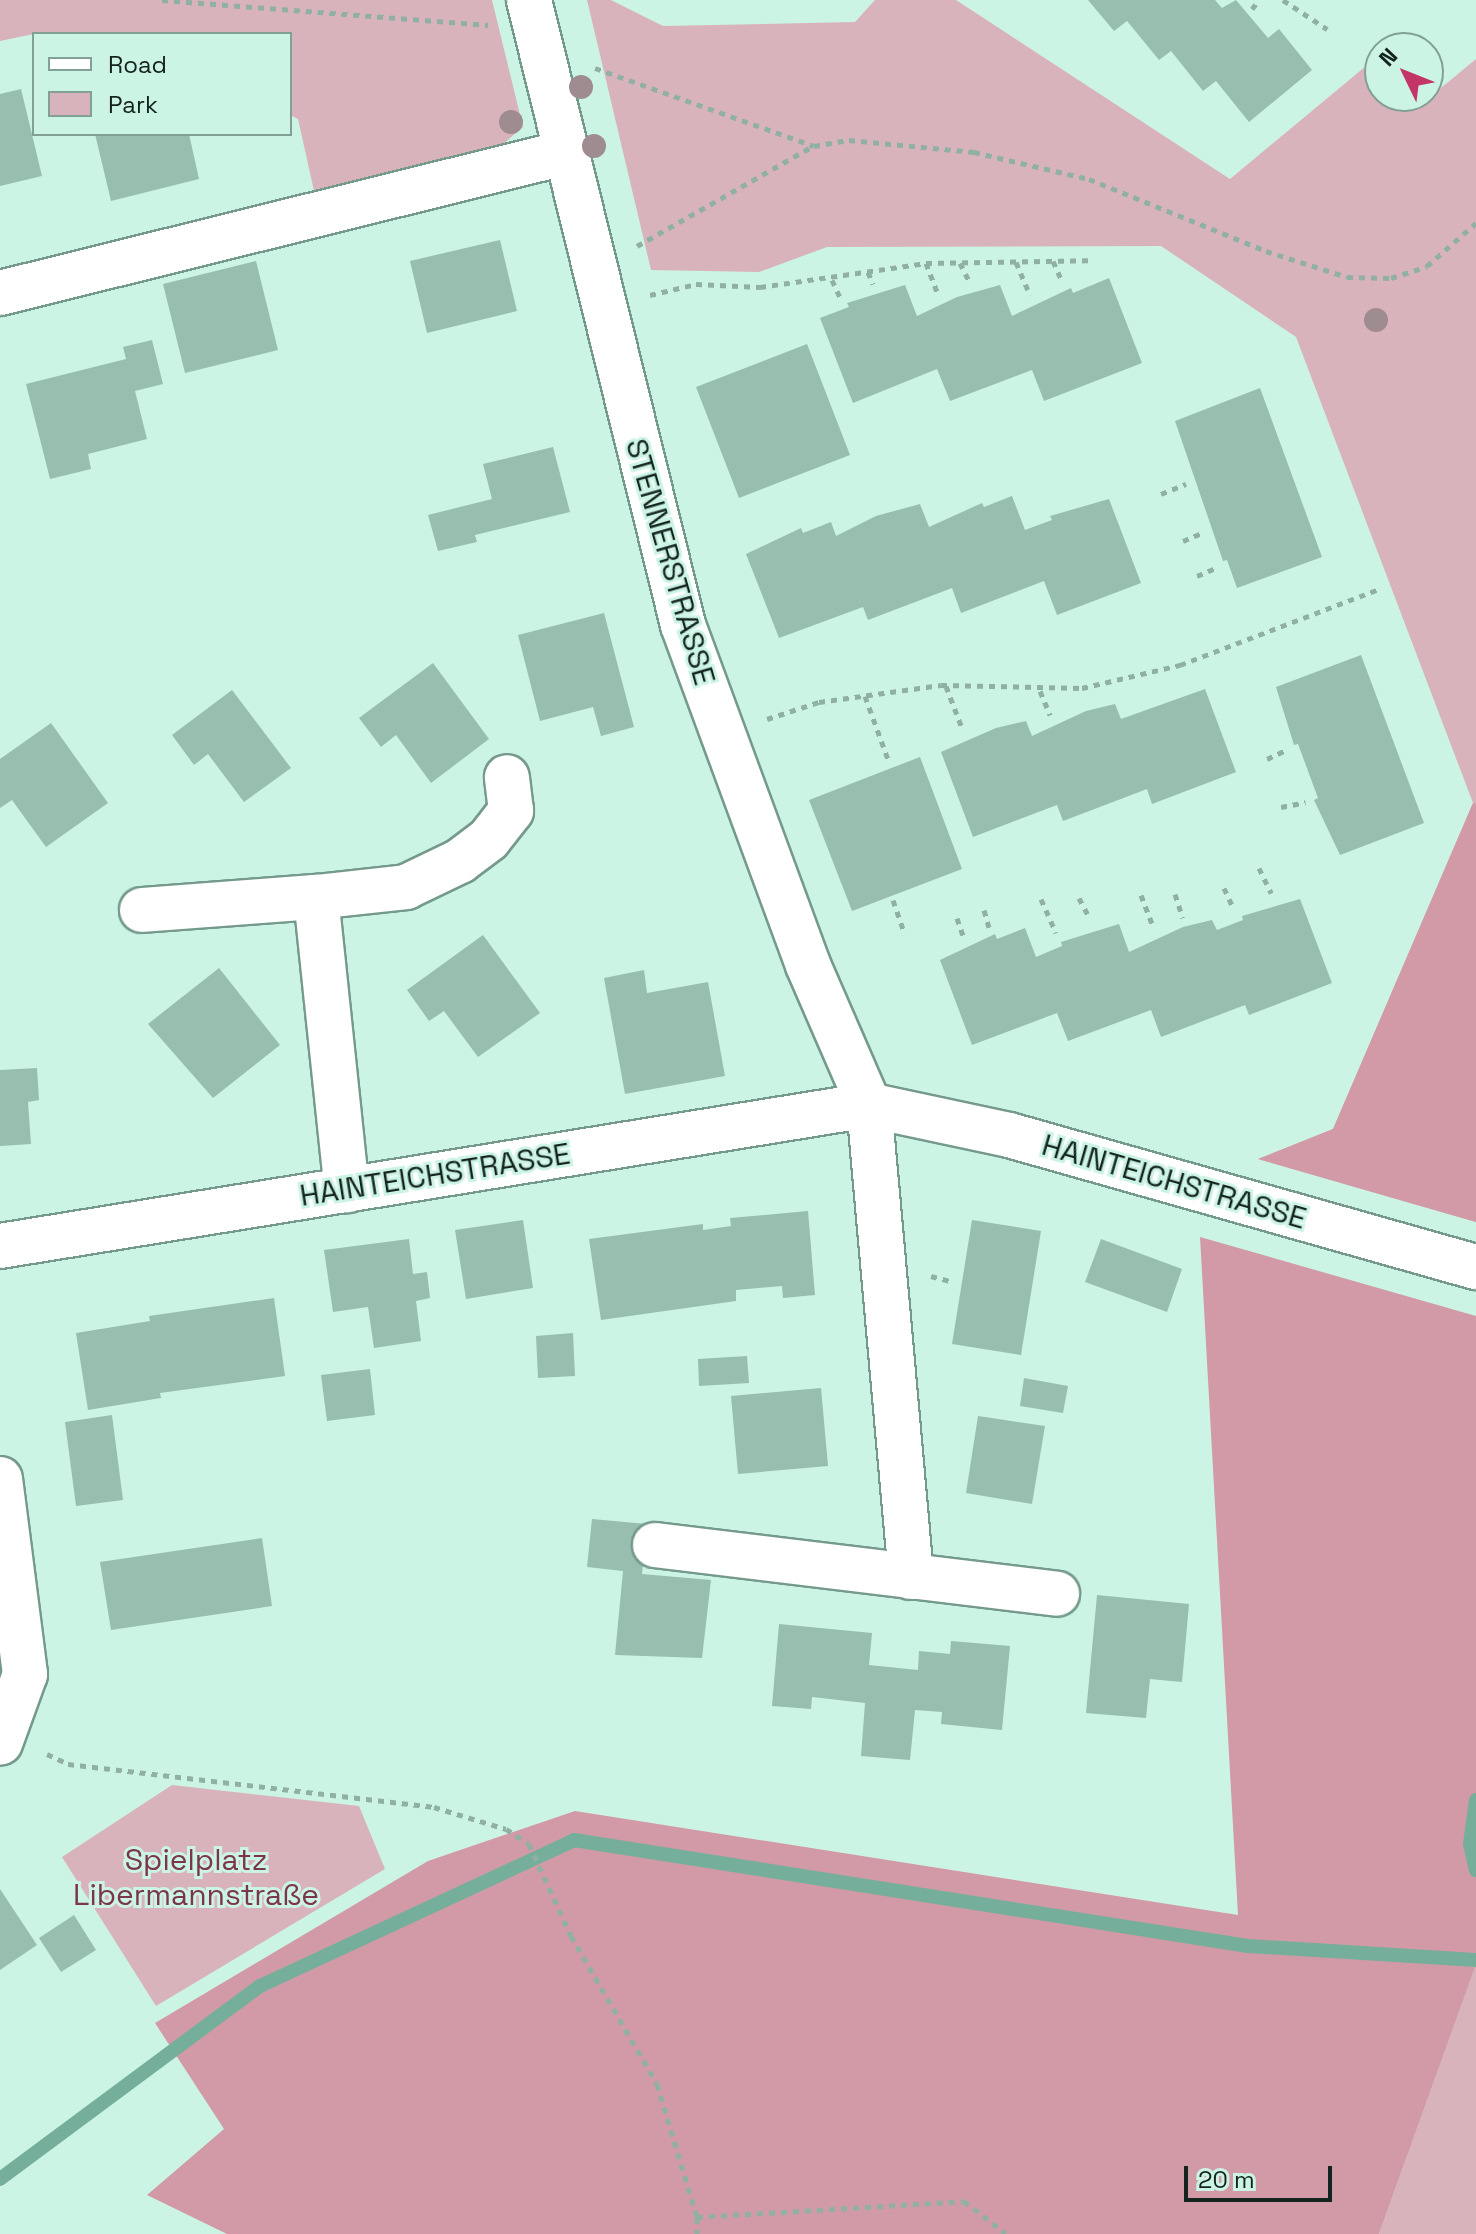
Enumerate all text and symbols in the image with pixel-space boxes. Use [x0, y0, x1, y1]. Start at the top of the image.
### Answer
legend [32, 32, 292, 136]
north arrow [1364, 32, 1444, 112]
text: N [1373, 42, 1403, 72]
text: Road [108, 49, 167, 80]
text: Park [108, 89, 158, 120]
street label: STENNERSTRASSE [618, 435, 722, 689]
street label: HAINTEICHSTRASSE [1038, 1127, 1310, 1237]
street label: HAINTEICHSTRASSE [297, 1136, 573, 1214]
park label: Spielplatz Libermannstraße [73, 1842, 319, 1912]
scale bar [1188, 2150, 1336, 2200]
text: 20 m [1198, 2164, 1255, 2195]

